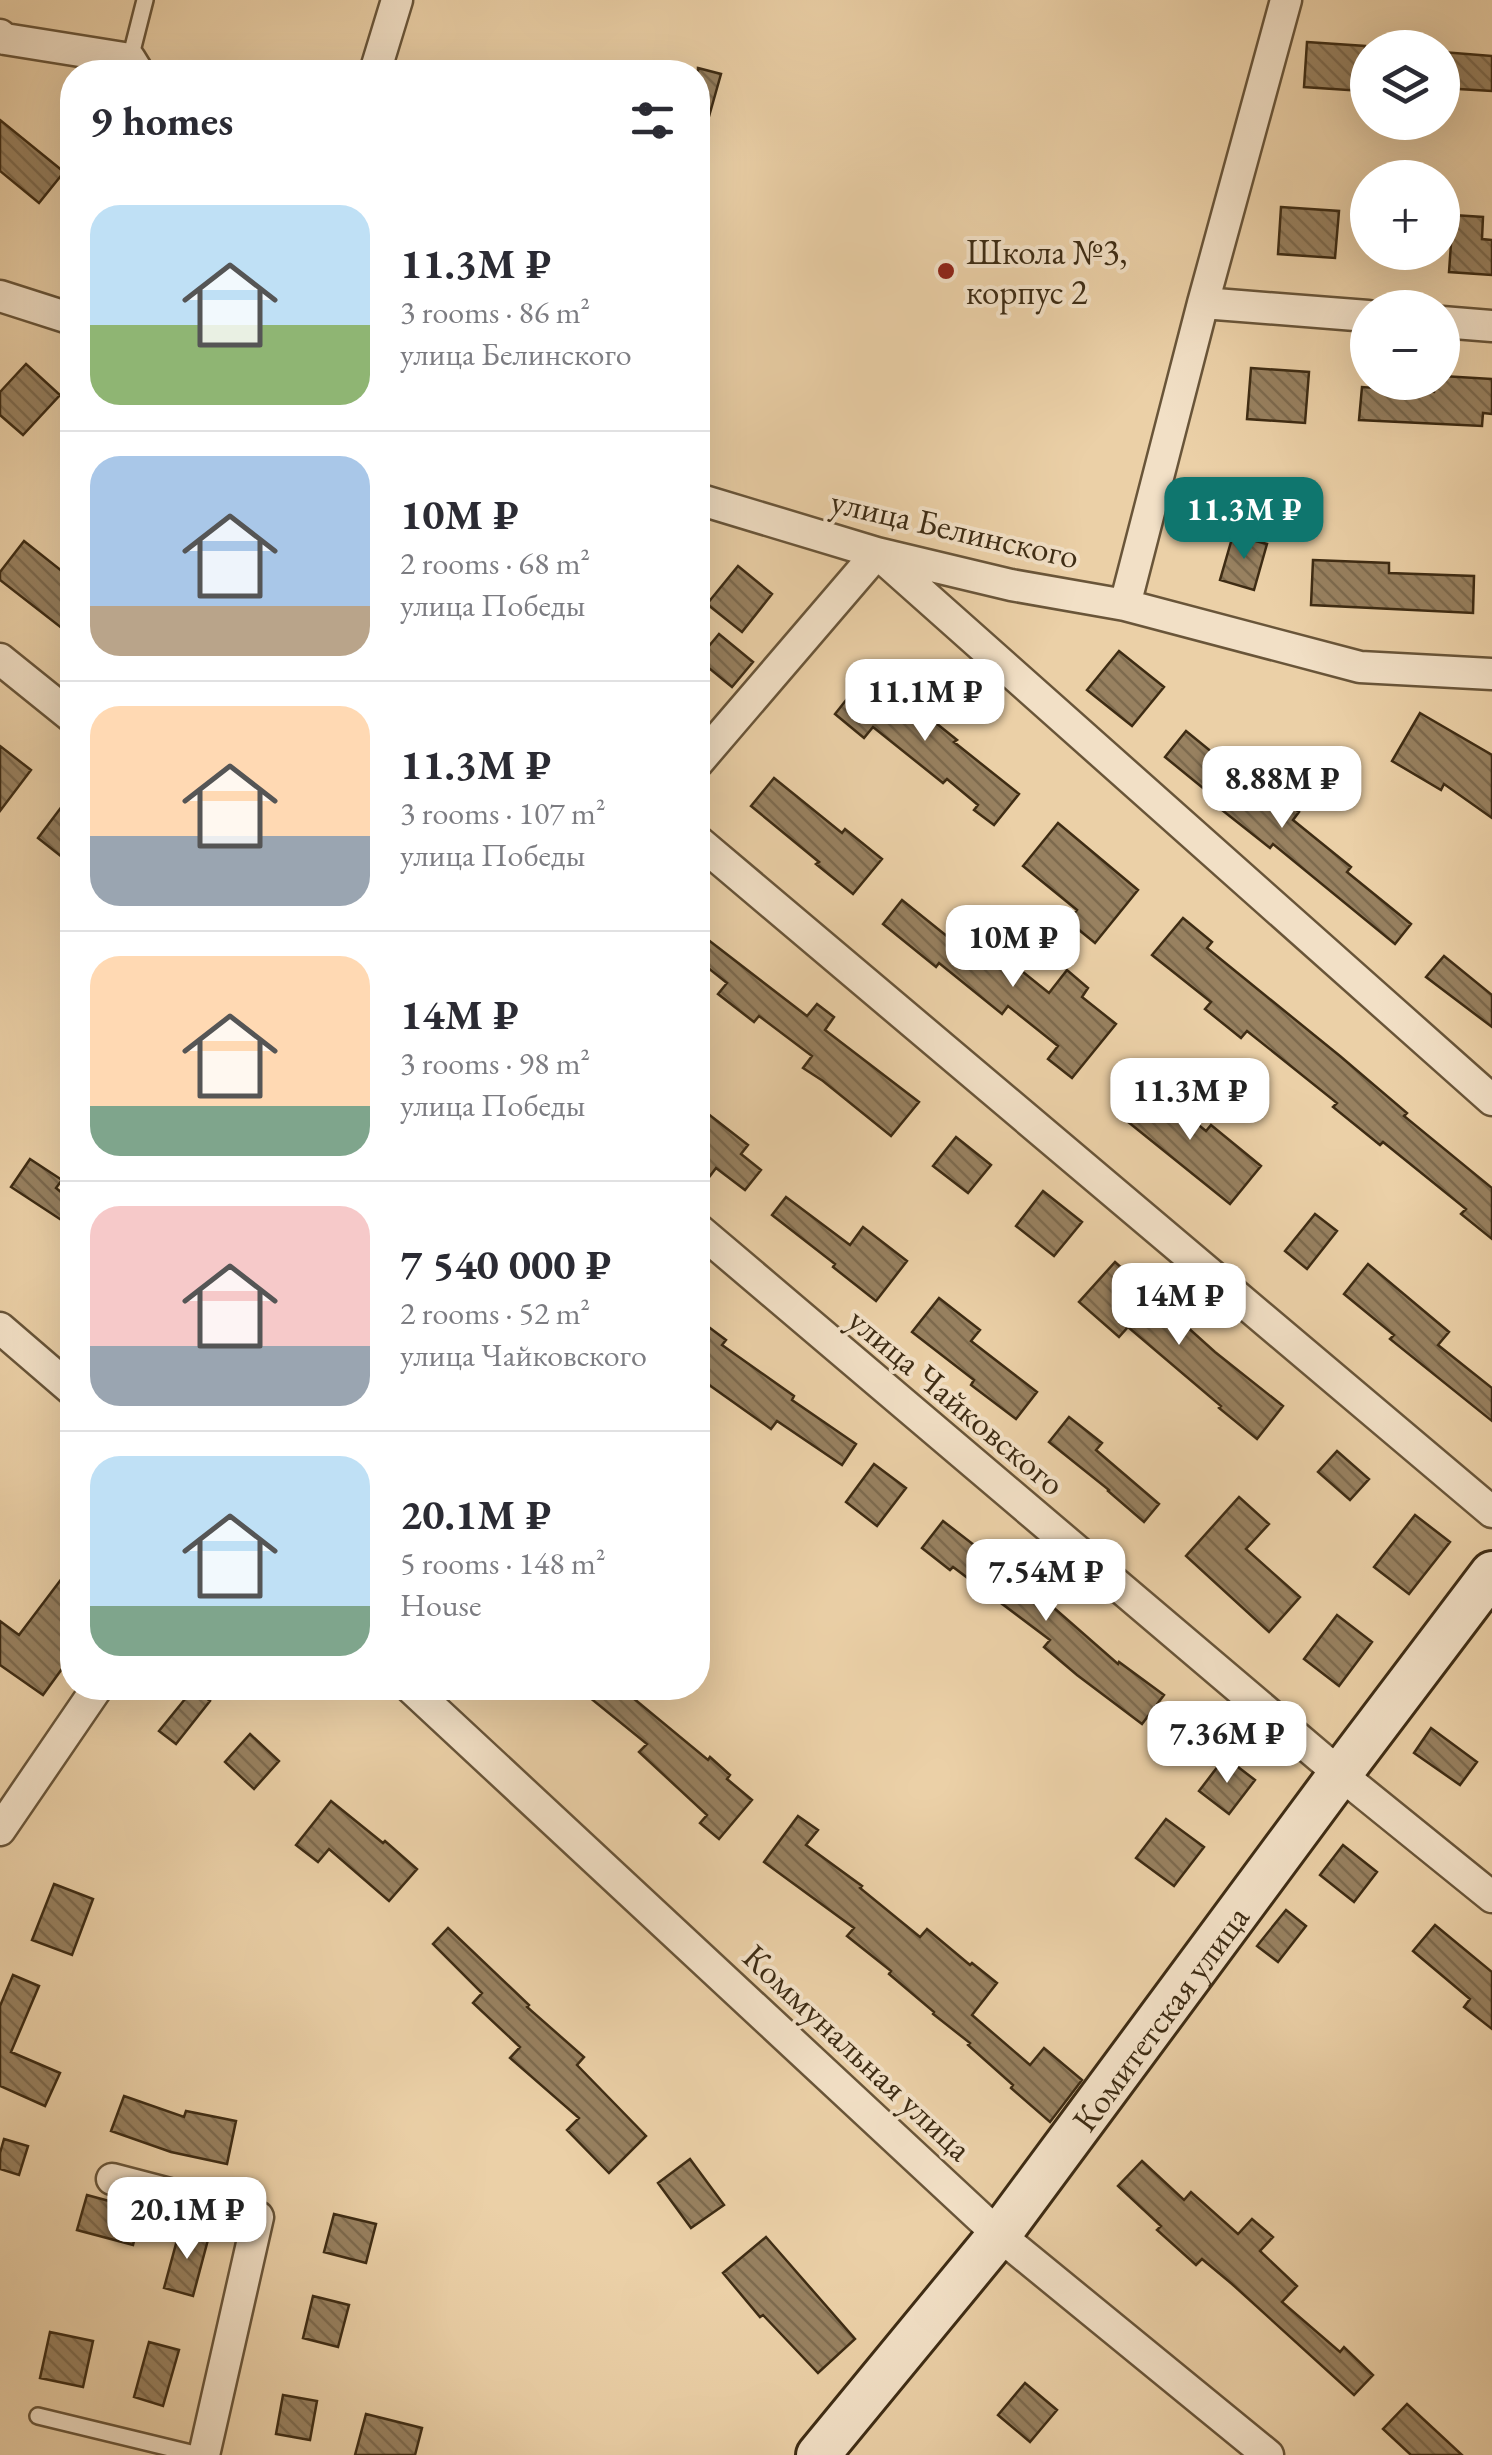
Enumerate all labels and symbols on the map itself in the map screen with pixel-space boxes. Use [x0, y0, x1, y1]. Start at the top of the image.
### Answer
place label: Школа №3, корпус 2 [966, 229, 1128, 315]
marker: Школа №3, корпус 2 [935, 260, 957, 282]
pin: 11.3M ₽ [1152, 477, 1336, 562]
street label: улица Белинского [826, 478, 1083, 579]
pin: 11.1M ₽ [833, 659, 1017, 744]
pin: 8.88M ₽ [1190, 746, 1374, 831]
pin: 10M ₽ [943, 905, 1083, 990]
pin: 11.3M ₽ [1098, 1058, 1282, 1143]
pin: 14M ₽ [1109, 1263, 1249, 1348]
street label: улица Чайковского [839, 1297, 1075, 1506]
pin: 7.54M ₽ [954, 1539, 1138, 1624]
pin: 7.36M ₽ [1135, 1701, 1319, 1786]
street label: Комитетская улица [1061, 1896, 1258, 2140]
street label: Коммунальная улица [733, 1934, 982, 2171]
pin: 20.1M ₽ [95, 2177, 279, 2262]

